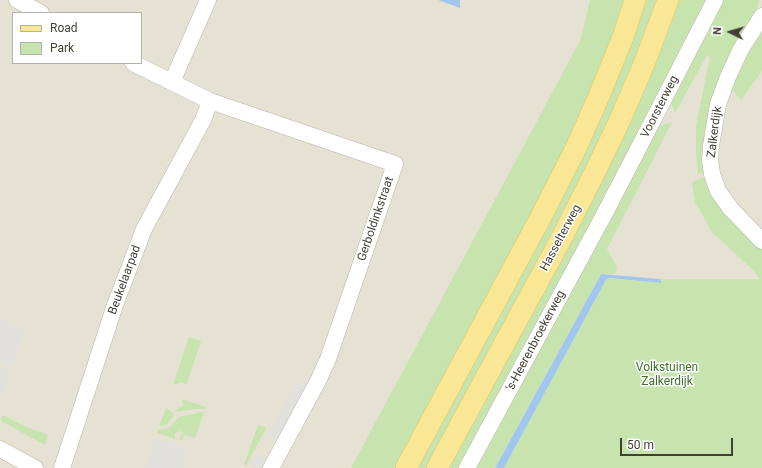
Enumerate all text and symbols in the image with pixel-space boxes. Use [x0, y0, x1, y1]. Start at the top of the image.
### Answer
legend [12, 12, 142, 64]
north arrow [710, 12, 750, 52]
text: Road [50, 21, 78, 35]
text: N [711, 26, 724, 35]
text: Park [50, 41, 74, 55]
street label: Voorsterweg [638, 73, 682, 141]
street label: Zalkerdijk [705, 106, 725, 158]
street label: Gerboldinkstraat [355, 175, 397, 263]
street label: Hasselterweg [537, 202, 585, 274]
street label: Beukelaarpad [106, 243, 144, 317]
street label: 's-Heerenbroekerweg [503, 288, 569, 394]
park label: Volkstuinen Zalkerdijk [636, 361, 698, 389]
scale bar [622, 430, 735, 456]
text: 50 m [627, 438, 654, 452]

